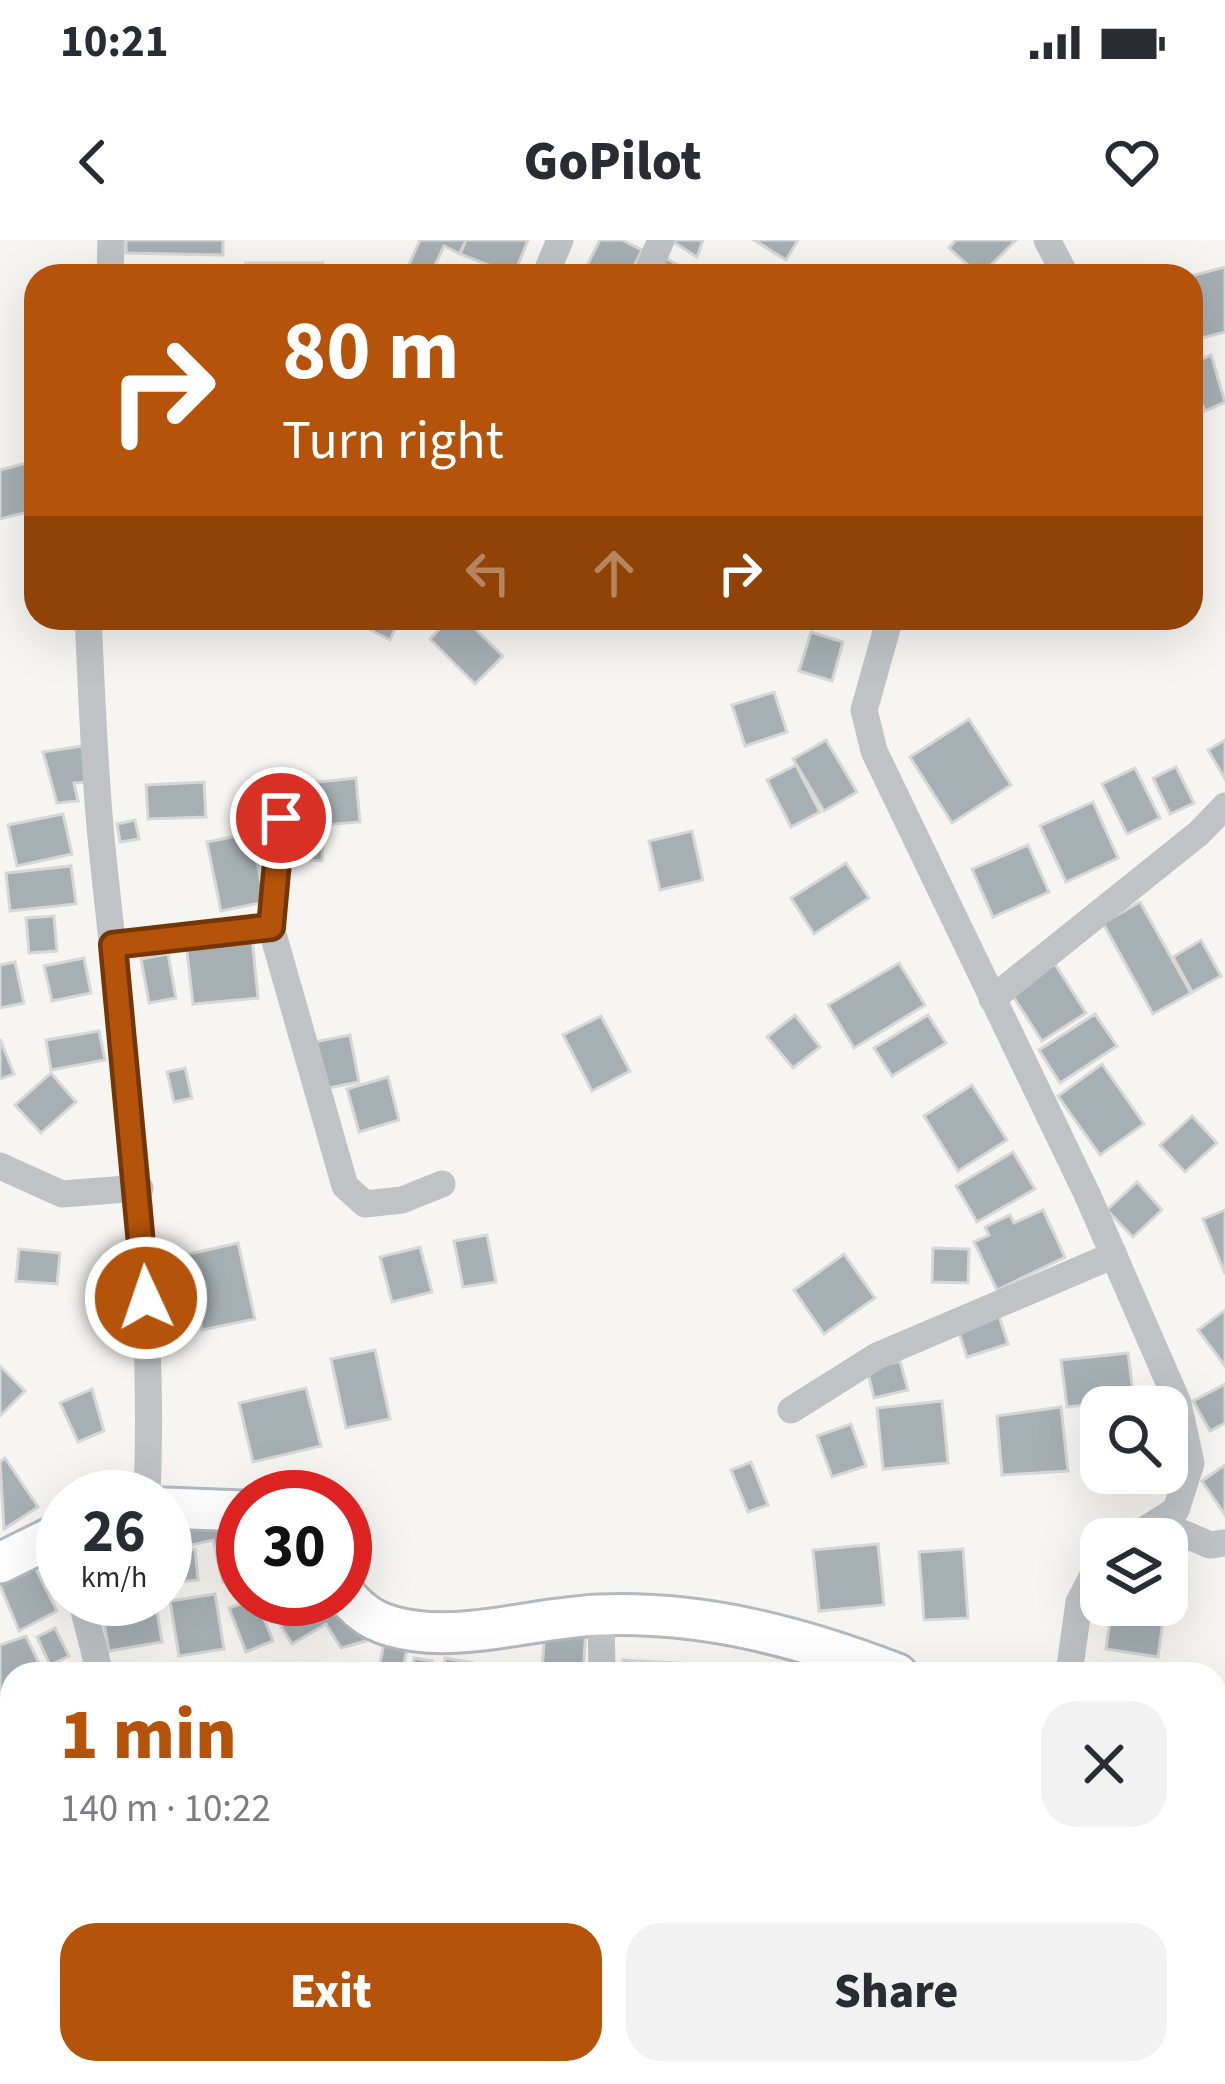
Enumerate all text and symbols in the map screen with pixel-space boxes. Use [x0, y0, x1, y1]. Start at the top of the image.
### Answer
text: 10:21 [60, 10, 169, 74]
text: GoPilot [523, 124, 702, 201]
icon: back [60, 129, 126, 195]
icon: heart [1099, 129, 1165, 195]
text: 80 m [282, 292, 460, 412]
icon: right [84, 312, 240, 468]
text: Turn right [282, 403, 504, 480]
icon: left [455, 540, 521, 606]
icon: ahead [581, 540, 647, 606]
icon: right [707, 540, 773, 606]
pin [230, 767, 332, 869]
icon: arrive [248, 785, 314, 851]
position arrow [83, 1235, 209, 1361]
map controls [1080, 1386, 1188, 1626]
button: search [1080, 1386, 1188, 1494]
speed limit sign: 30 [216, 1470, 372, 1626]
text: 26 [82, 1490, 146, 1575]
button: layers [1080, 1518, 1188, 1626]
text: km/h [81, 1556, 147, 1599]
text: 1 min [60, 1684, 237, 1787]
button: close [1041, 1701, 1167, 1827]
text: 140 m · 10:22 [60, 1781, 271, 1837]
button: Exit [60, 1923, 602, 2061]
button: Share [626, 1923, 1167, 2061]

